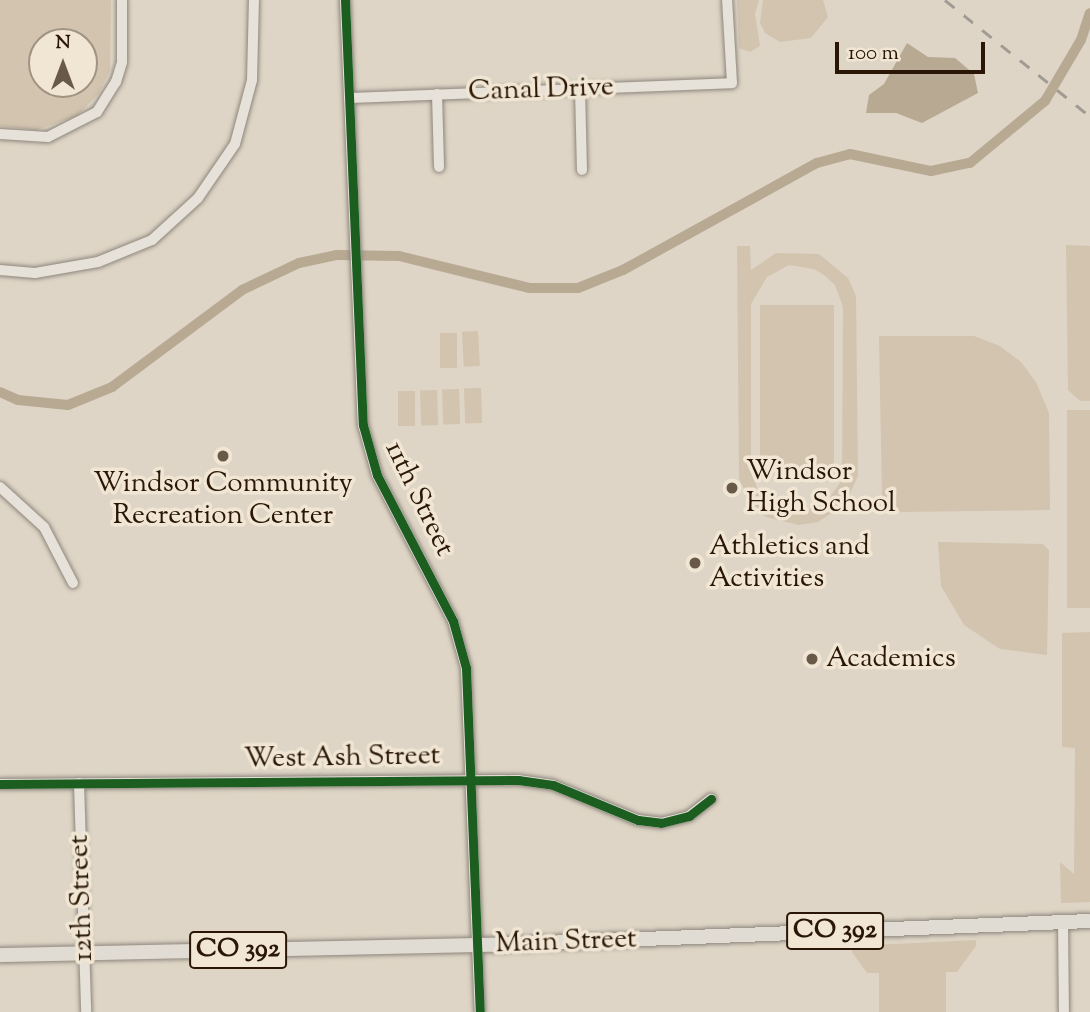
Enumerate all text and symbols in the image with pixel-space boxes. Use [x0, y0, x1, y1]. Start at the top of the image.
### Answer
north arrow [28, 28, 98, 98]
scale bar [838, 28, 988, 72]
text: N [55, 30, 71, 57]
text: 100 m [848, 39, 899, 69]
street label: Canal Drive [468, 71, 614, 109]
street label: 11th Street [377, 436, 461, 562]
marker: Windsor Community Recreation Center [215, 448, 231, 464]
place label: Windsor High School [746, 455, 896, 521]
place label: Windsor Community Recreation Center [93, 467, 353, 533]
marker: Windsor High School [724, 480, 740, 496]
place label: Athletics and Activities [709, 530, 870, 596]
marker: Athletics and Activities [687, 555, 703, 571]
place label: Academics [826, 642, 956, 676]
marker: Academics [804, 651, 820, 667]
street label: West Ash Street [244, 739, 440, 777]
street label: 12th Street [63, 834, 101, 962]
road number: CO 392 [786, 908, 884, 954]
street label: Main Street [495, 923, 637, 961]
road number: CO 392 [189, 928, 287, 973]

